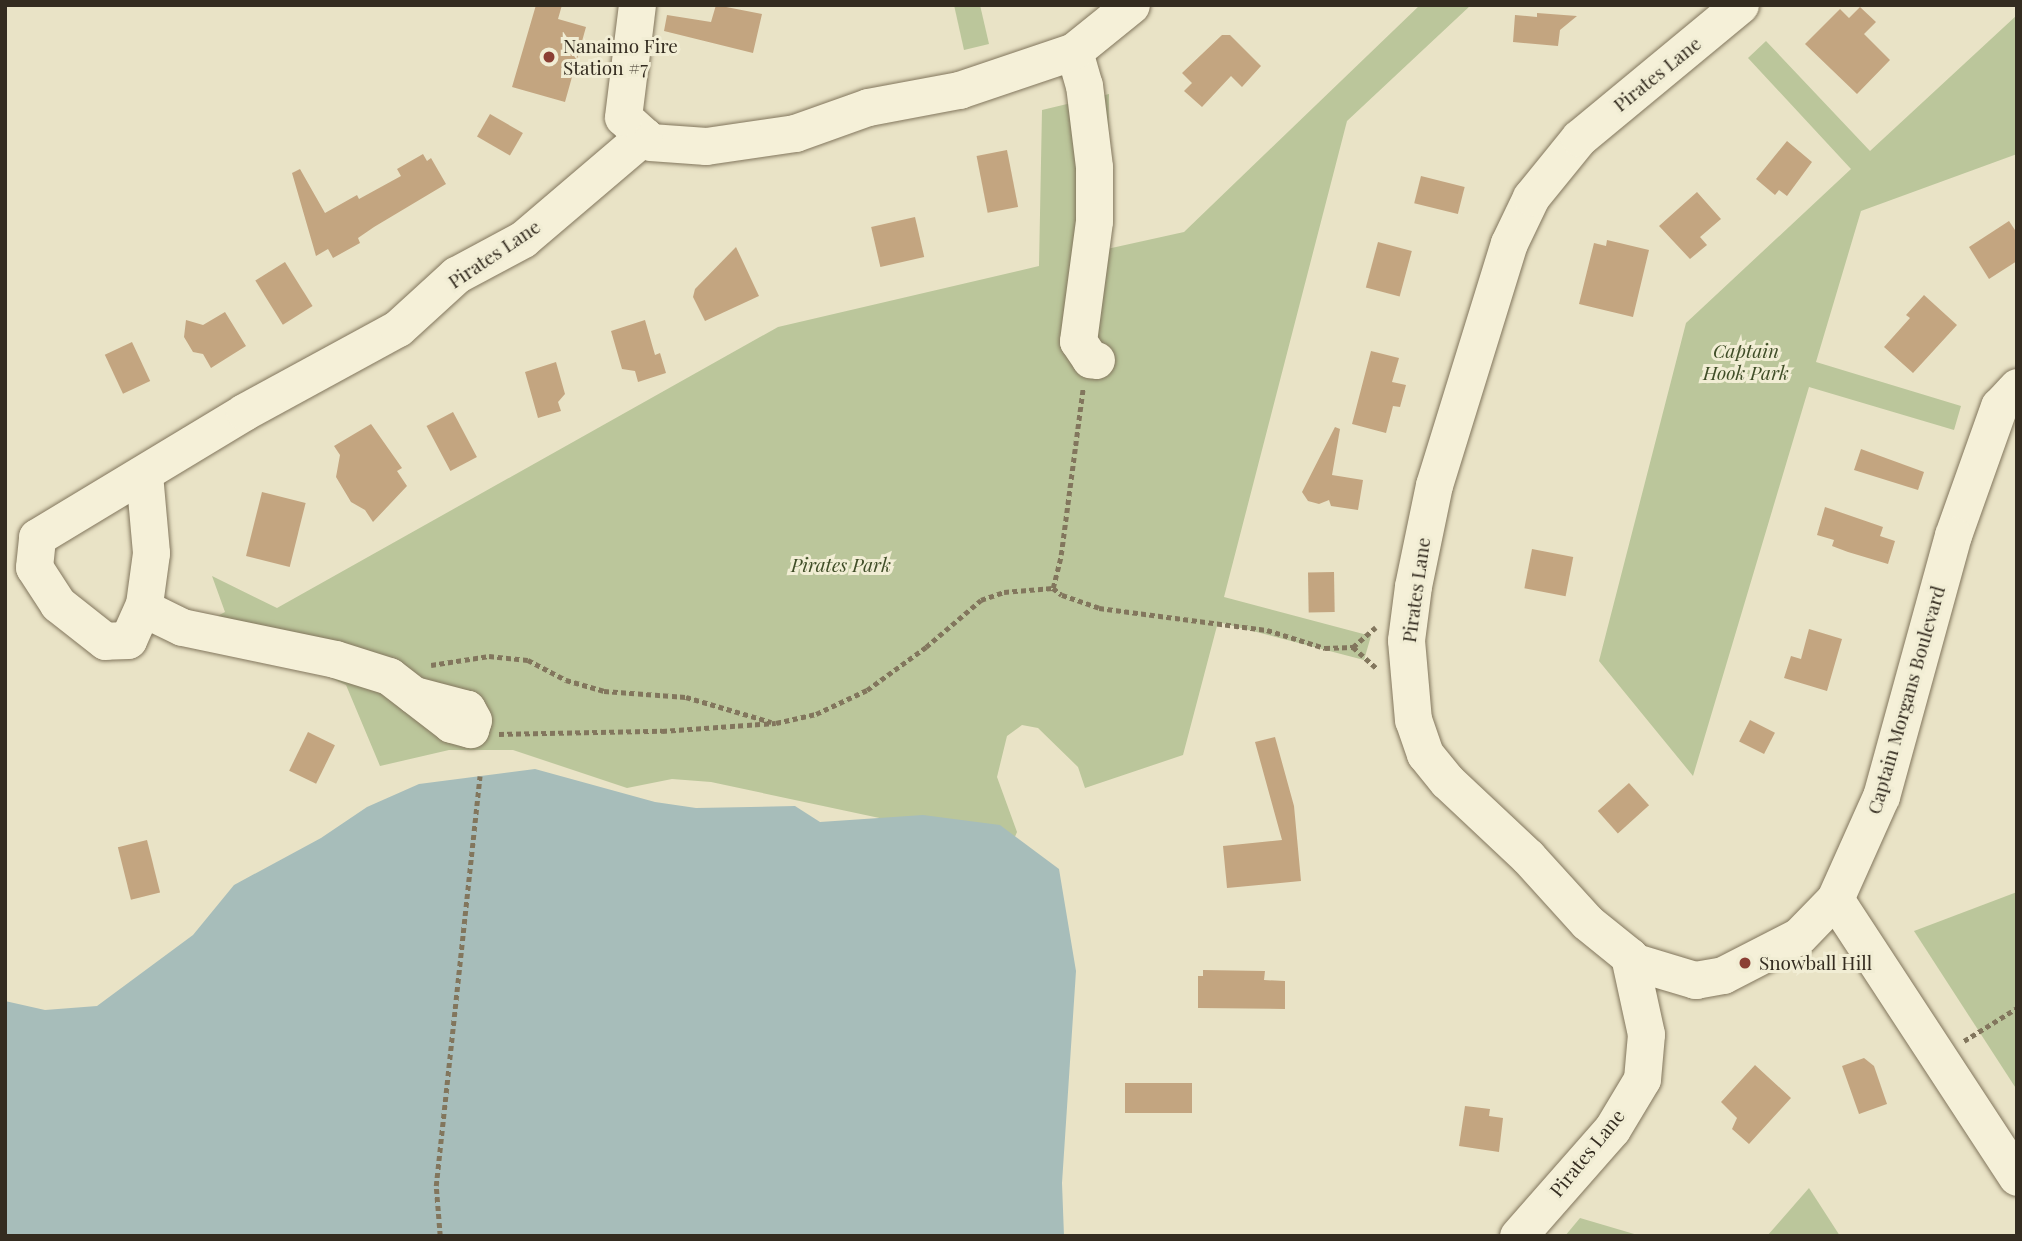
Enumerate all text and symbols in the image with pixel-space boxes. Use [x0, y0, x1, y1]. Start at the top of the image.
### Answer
street label: Pirates Lane [1609, 32, 1705, 116]
place label: Nanaimo Fire Station #7 [563, 35, 678, 79]
marker: Nanaimo Fire Station #7 [541, 49, 557, 65]
street label: Pirates Lane [444, 215, 544, 293]
park label: Captain Hook Park [1703, 340, 1789, 384]
street label: Pirates Lane [1397, 536, 1435, 644]
park label: Pirates Park [791, 554, 891, 576]
street label: Captain Morgans Boulevard [1862, 583, 1950, 817]
place label: Snowball Hill [1759, 952, 1872, 974]
marker: Snowball Hill [1737, 955, 1753, 971]
street label: Pirates Lane [1545, 1105, 1629, 1201]

